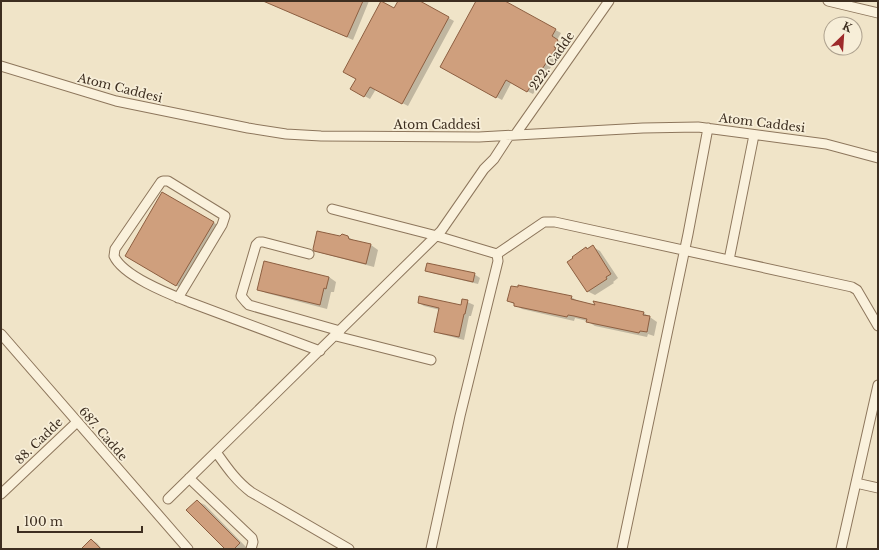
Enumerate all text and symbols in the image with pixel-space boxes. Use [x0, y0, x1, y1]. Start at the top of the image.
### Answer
north arrow [823, 16, 863, 56]
text: K [840, 19, 855, 36]
street label: 222. Cadde [526, 28, 577, 93]
street label: Atom Caddesi [75, 69, 164, 105]
street label: Atom Caddesi [717, 110, 806, 135]
street label: Atom Caddesi [393, 117, 480, 132]
street label: 687. Cadde [76, 404, 131, 464]
street label: 88. Cadde [12, 414, 66, 467]
scale bar [18, 508, 142, 534]
text: 100 m [24, 514, 63, 529]

